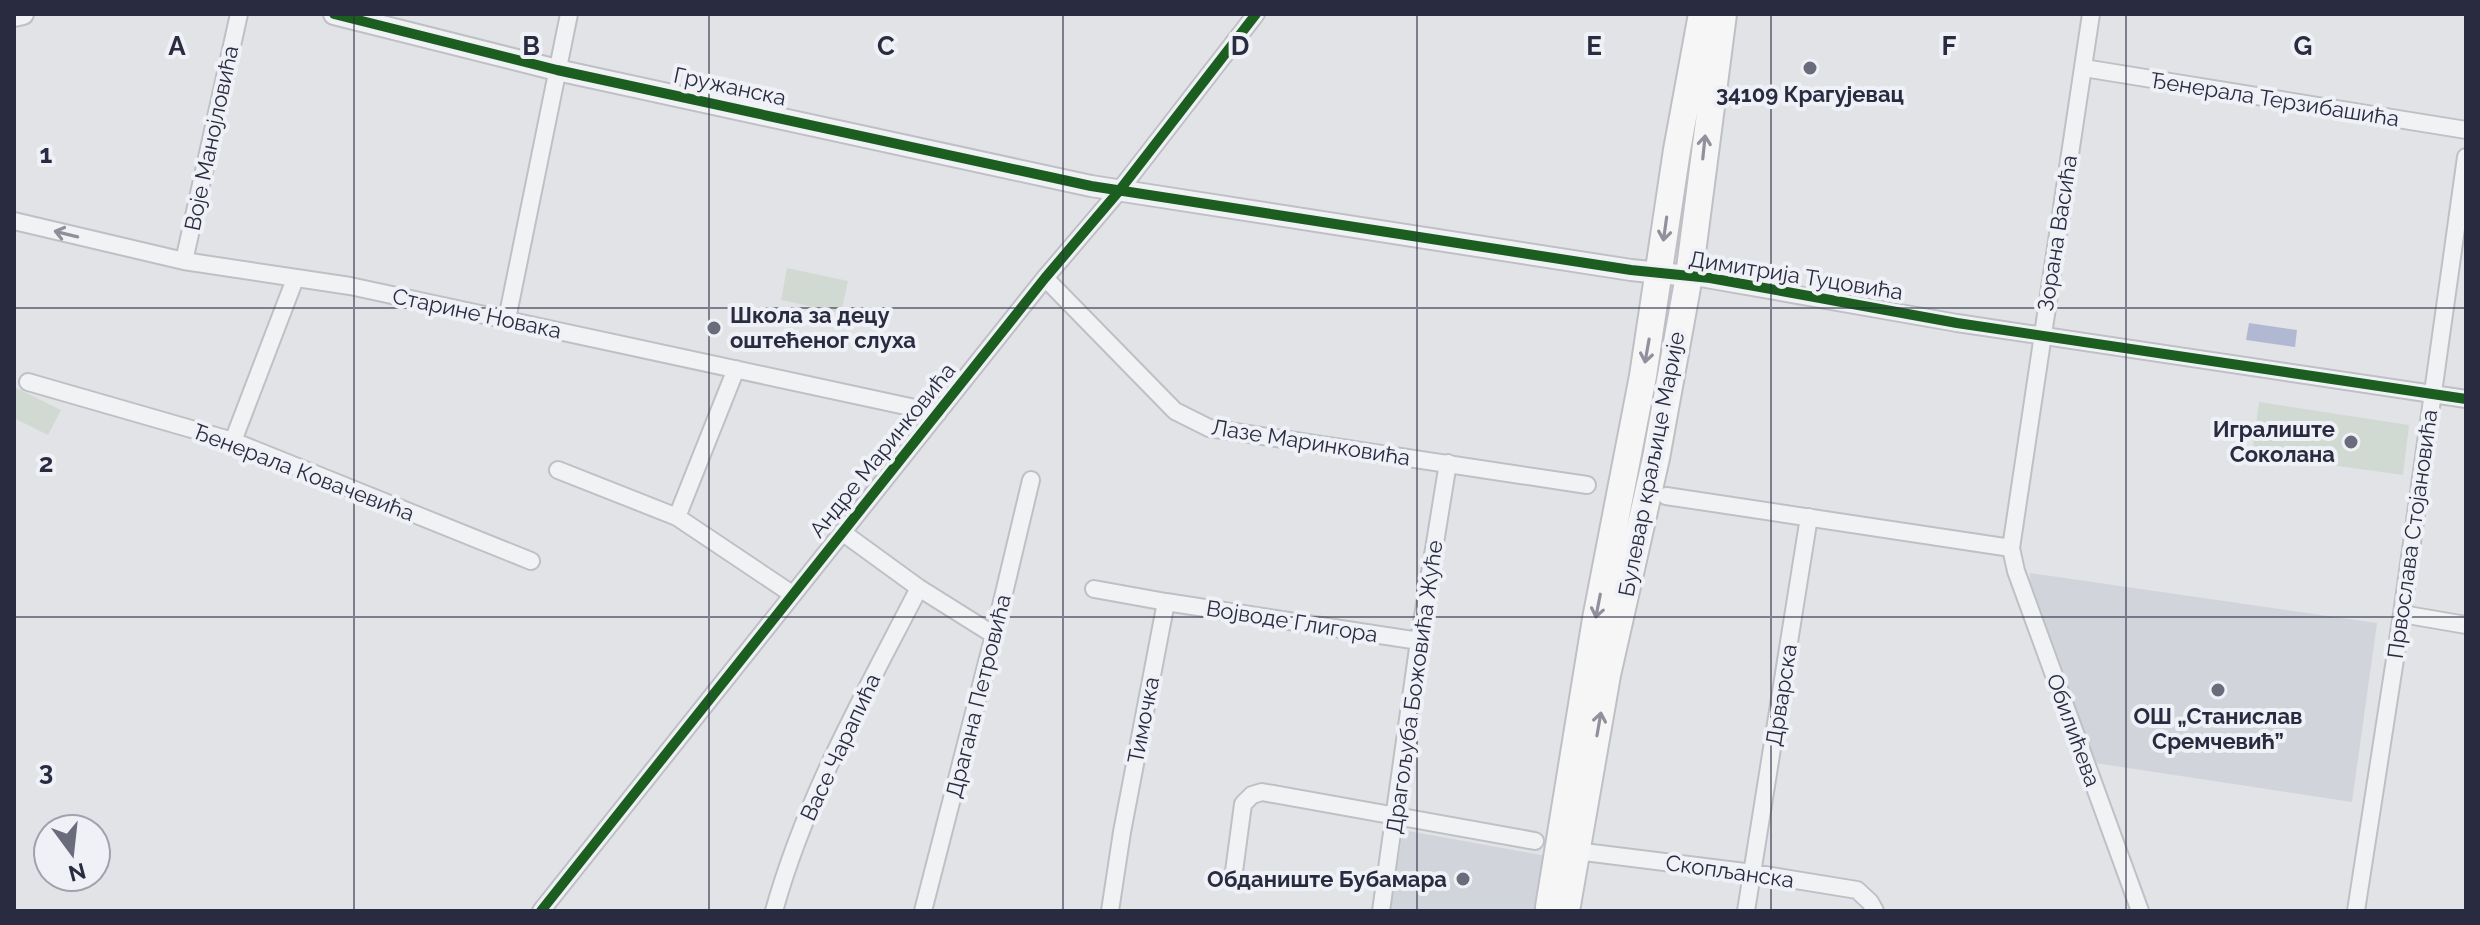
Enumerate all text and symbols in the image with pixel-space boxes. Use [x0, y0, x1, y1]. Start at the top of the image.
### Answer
text: A [168, 31, 186, 61]
text: B [522, 31, 540, 61]
text: C [877, 31, 895, 61]
text: D [1231, 31, 1249, 61]
text: E [1586, 31, 1602, 61]
text: F [1942, 31, 1957, 61]
text: G [2294, 31, 2312, 61]
street label: Воје Манојловића [179, 43, 243, 233]
marker: 34109 Крагујевац [1801, 59, 1819, 77]
street label: Гружанска [671, 61, 789, 111]
street label: Ђенерала Терзибашића [2149, 67, 2401, 131]
place label: 34109 Крагујевац [1716, 81, 1904, 107]
one-way arrow [1697, 134, 1712, 161]
text: 1 [40, 139, 53, 169]
street label: Зорана Васића [2032, 153, 2082, 313]
one-way arrow [1657, 216, 1672, 241]
one-way arrow [54, 226, 79, 241]
street label: Димитрија Туцовића [1687, 245, 1905, 305]
street label: Старине Новака [390, 282, 564, 344]
place label: Школа за децу оштећеног слуха [730, 302, 916, 353]
marker: Школа за децу оштећеног слуха [705, 319, 723, 337]
street label: Булевар краљице Марије [1613, 329, 1689, 599]
one-way arrow [1639, 338, 1654, 363]
street label: Андре Маринковића [804, 358, 960, 542]
street label: Првослава Стојановића [2382, 408, 2442, 660]
street label: Лазе Маринковића [1210, 413, 1412, 471]
place label: Игралиште Соколана [2213, 416, 2335, 467]
street label: Ђенерала Ковачевића [190, 418, 418, 526]
marker: Игралиште Соколана [2342, 433, 2360, 451]
text: 2 [39, 448, 53, 478]
street label: Драгољуба Божовића Жуће [1381, 538, 1448, 836]
street label: Драгана Петровића [940, 592, 1016, 800]
one-way arrow [1590, 593, 1605, 619]
street label: Војводе Глигора [1204, 595, 1380, 647]
street label: Дрварска [1760, 642, 1802, 748]
street label: Васе Чарапића [795, 669, 885, 825]
street label: Обилићева [2042, 670, 2106, 790]
street label: Тимочка [1122, 674, 1164, 766]
marker: ОШ „Станислав Сремчевић” [2209, 681, 2227, 699]
place label: ОШ „Станислав Сремчевић” [2133, 703, 2303, 754]
one-way arrow [1592, 712, 1607, 737]
text: 3 [39, 756, 53, 786]
north arrow [32, 813, 112, 893]
street label: Скопљанска [1664, 849, 1796, 893]
text: N [66, 858, 89, 887]
place label: Обданиште Бубамара [1207, 866, 1447, 892]
marker: Обданиште Бубамара [1454, 870, 1472, 888]

